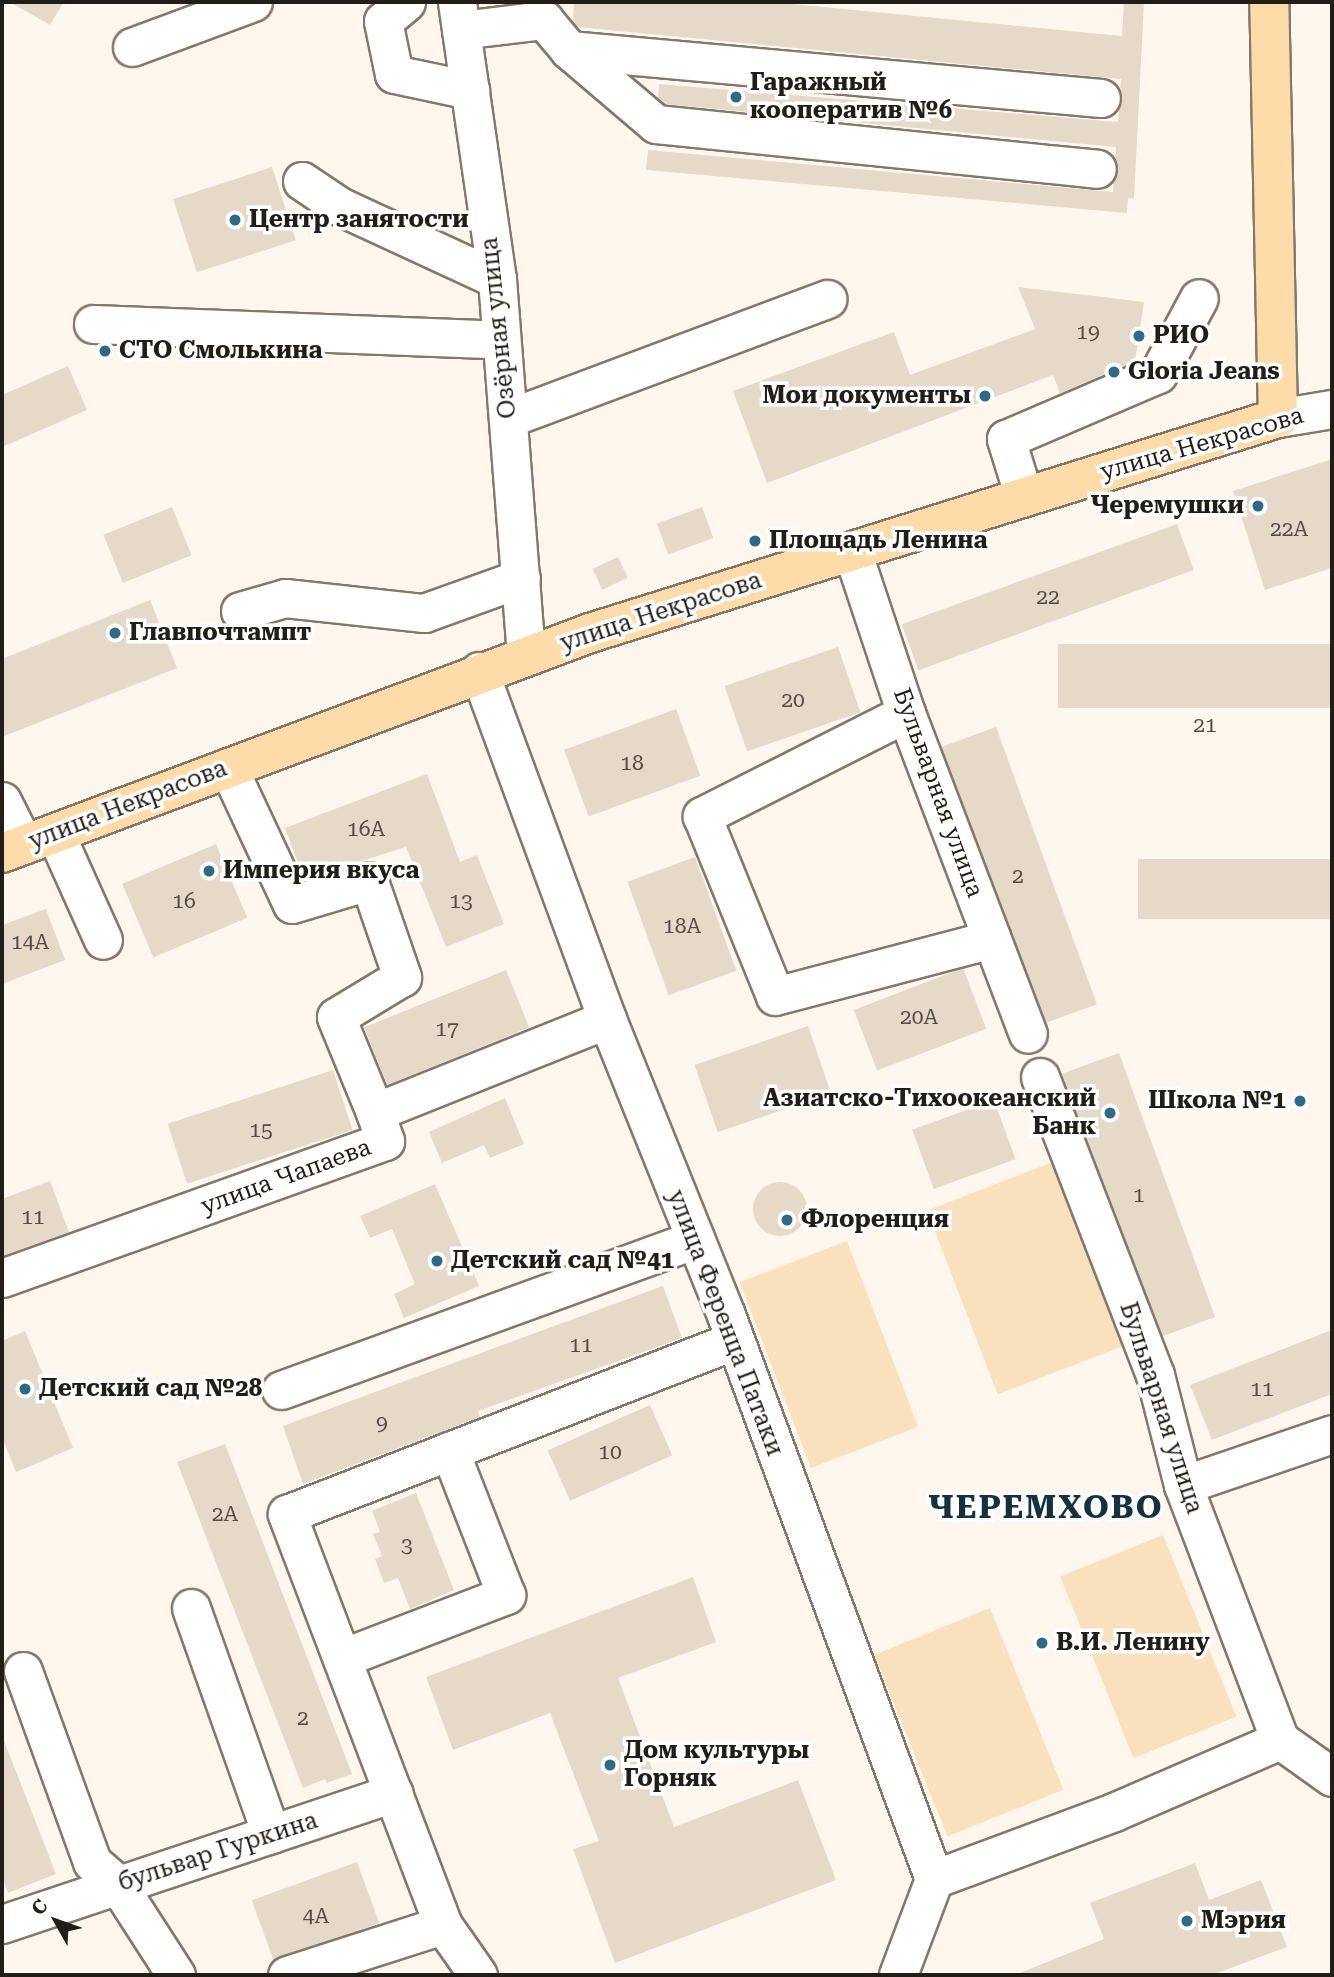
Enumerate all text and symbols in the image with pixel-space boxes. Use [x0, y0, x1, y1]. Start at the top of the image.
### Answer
place label: Гаражный кооператив №6 [750, 69, 952, 125]
marker: Гаражный кооператив №6 [728, 89, 744, 105]
place label: Центр занятости [249, 206, 469, 234]
marker: Центр занятости [227, 212, 243, 228]
street label: Озёрная улица [475, 236, 523, 420]
house number: 19 [1076, 319, 1100, 345]
place label: РИО [1153, 322, 1209, 350]
marker: РИО [1131, 328, 1147, 344]
place label: СТО Смолькина [119, 337, 323, 365]
marker: СТО Смолькина [97, 343, 113, 359]
place label: Gloria Jeans [1128, 358, 1280, 386]
marker: Gloria Jeans [1106, 364, 1122, 380]
place label: Мои документы [763, 382, 971, 410]
marker: Мои документы [977, 388, 993, 404]
street label: улица Некрасова [1097, 401, 1307, 487]
place label: Черемушки [1090, 492, 1244, 520]
marker: Черемушки [1250, 498, 1266, 514]
house number: 22А [1270, 516, 1308, 542]
place label: Площадь Ленина [769, 527, 988, 555]
marker: Площадь Ленина [747, 533, 763, 549]
street label: улица Некрасова [557, 566, 765, 658]
house number: 22 [1036, 584, 1060, 610]
place label: Главпочтампт [129, 619, 311, 647]
marker: Главпочтампт [107, 625, 123, 641]
street label: Бульварная улица [887, 684, 989, 902]
house number: 20 [781, 687, 805, 713]
house number: 21 [1193, 712, 1217, 738]
house number: 18 [620, 750, 644, 776]
street label: улица Некрасова [25, 754, 231, 856]
house number: 16А [347, 816, 385, 842]
place label: Империя вкуса [223, 857, 420, 885]
marker: Империя вкуса [201, 863, 217, 879]
house number: 2 [1012, 863, 1024, 889]
house number: 16 [172, 888, 196, 914]
house number: 13 [449, 888, 473, 914]
house number: 18А [663, 913, 701, 939]
house number: 14А [11, 929, 49, 955]
house number: 20А [900, 1004, 938, 1030]
house number: 17 [435, 1016, 459, 1042]
place label: Азиатско-Тихоокеанский Банк [763, 1085, 1096, 1141]
place label: Школа №1 [1148, 1087, 1286, 1115]
marker: Школа №1 [1292, 1093, 1308, 1109]
marker: Азиатско-Тихоокеанский Банк [1102, 1105, 1118, 1121]
house number: 15 [249, 1117, 273, 1143]
street label: улица Чапаева [197, 1133, 375, 1221]
house number: 1 [1133, 1182, 1145, 1208]
street label: улица Ференца Патаки [661, 1186, 789, 1460]
house number: 11 [21, 1204, 45, 1230]
place label: Флоренция [801, 1206, 949, 1234]
marker: Флоренция [779, 1212, 795, 1228]
place label: Детский сад №41 [451, 1247, 674, 1275]
marker: Детский сад №41 [429, 1253, 445, 1269]
street label: Бульварная улица [1113, 1299, 1209, 1517]
house number: 11 [569, 1332, 593, 1358]
place label: Детский сад №28 [39, 1375, 262, 1403]
house number: 11 [1250, 1376, 1274, 1402]
marker: Детский сад №28 [17, 1381, 33, 1397]
house number: 9 [376, 1410, 388, 1436]
house number: 10 [598, 1439, 622, 1465]
district label: ЧЕРЕМХОВО [929, 1488, 1163, 1526]
house number: 2А [212, 1501, 238, 1527]
house number: 3 [401, 1532, 413, 1558]
place label: В.И. Ленину [1056, 1629, 1210, 1657]
marker: В.И. Ленину [1034, 1635, 1050, 1651]
house number: 2 [297, 1705, 309, 1731]
place label: Дом культуры Горняк [624, 1737, 809, 1793]
marker: Дом культуры Горняк [602, 1757, 618, 1773]
street label: бульвар Гуркина [115, 1806, 321, 1898]
north arrow [21, 1886, 91, 1956]
text: С [26, 1895, 53, 1920]
house number: 4А [303, 1903, 329, 1929]
place label: Мэрия [1201, 1907, 1286, 1935]
marker: Мэрия [1179, 1913, 1195, 1929]

